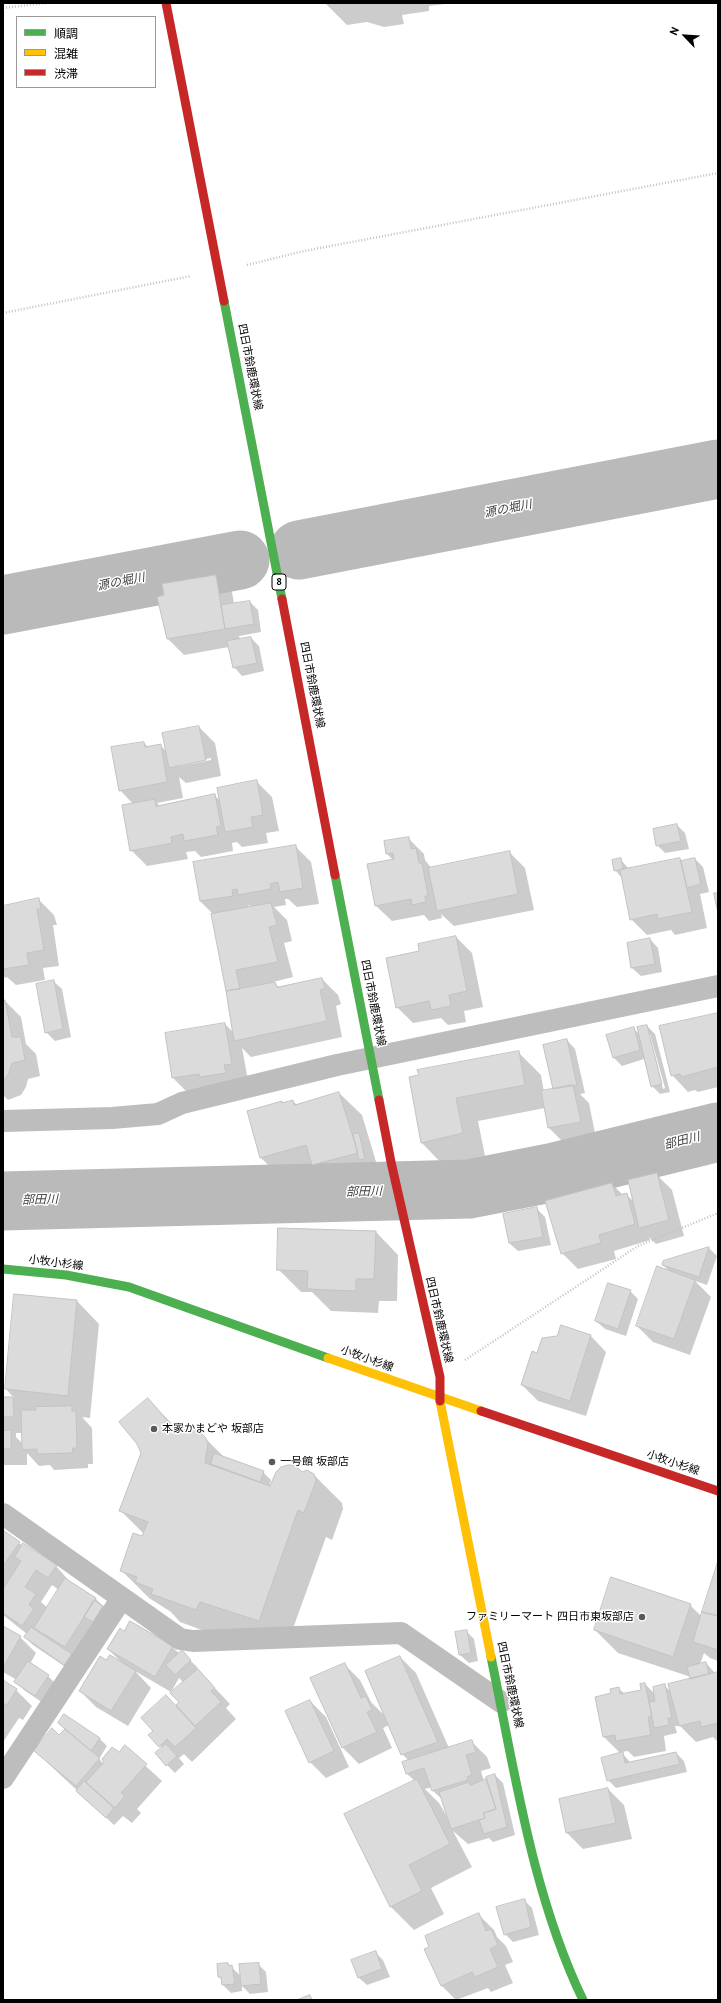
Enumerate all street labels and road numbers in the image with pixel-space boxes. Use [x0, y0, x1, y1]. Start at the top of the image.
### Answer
street label: 四日市鈴鹿環状線 [235, 323, 265, 411]
road number: 8 [272, 574, 286, 590]
street label: 四日市鈴鹿環状線 [297, 641, 327, 729]
street label: 四日市鈴鹿環状線 [358, 959, 388, 1047]
street label: 小牧小杉線 [28, 1253, 84, 1273]
street label: 四日市鈴鹿環状線 [423, 1276, 455, 1364]
street label: 小牧小杉線 [339, 1343, 395, 1375]
street label: 小牧小杉線 [645, 1448, 701, 1478]
street label: 四日市鈴鹿環状線 [494, 1641, 526, 1729]

